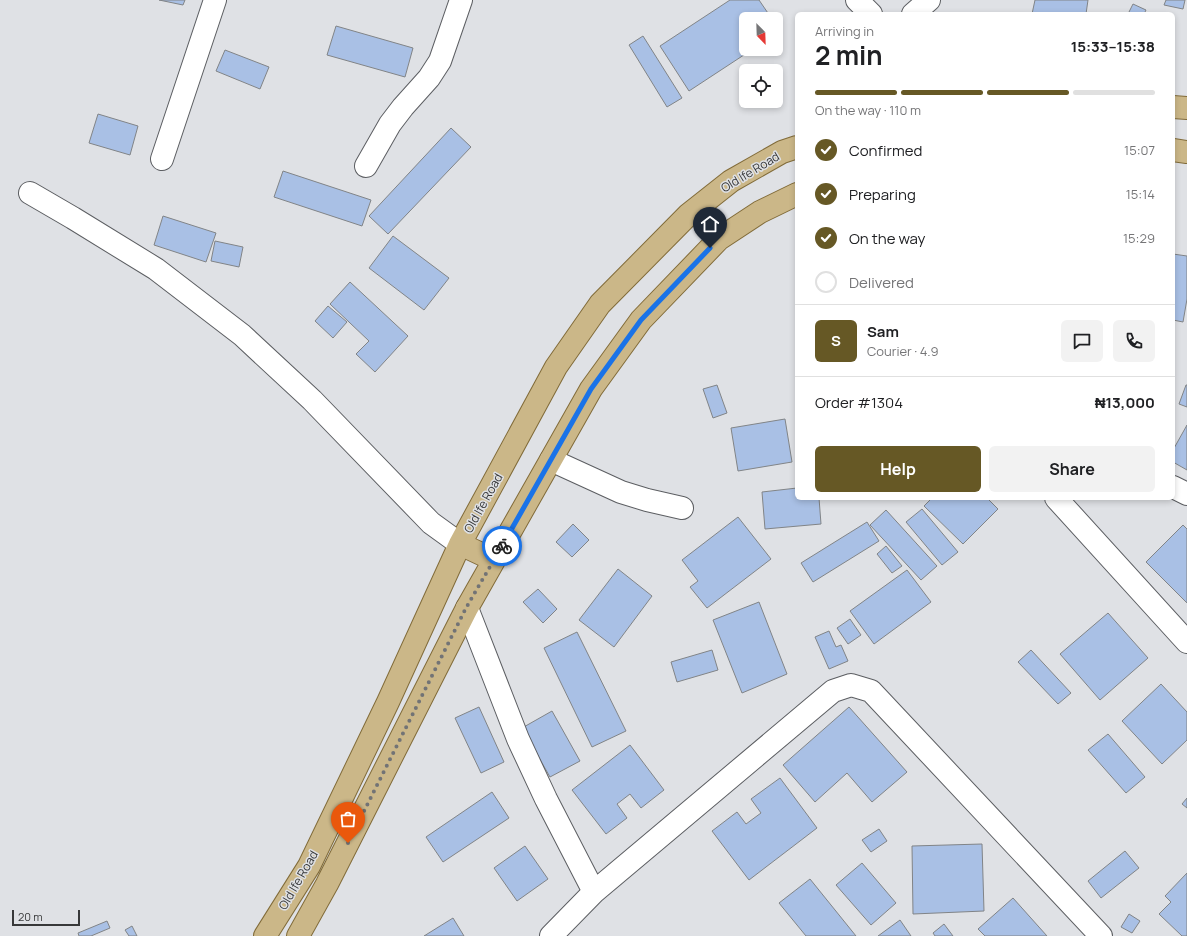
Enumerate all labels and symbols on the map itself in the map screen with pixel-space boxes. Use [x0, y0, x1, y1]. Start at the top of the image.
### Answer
north arrow [739, 12, 783, 56]
street label: Old Ife Road [717, 148, 783, 196]
pin [693, 207, 727, 248]
street label: Old Ife Road [460, 470, 506, 536]
courier [482, 526, 522, 566]
pin [331, 802, 365, 843]
street label: Old Ife Road [274, 847, 322, 913]
scale bar [12, 908, 80, 927]

